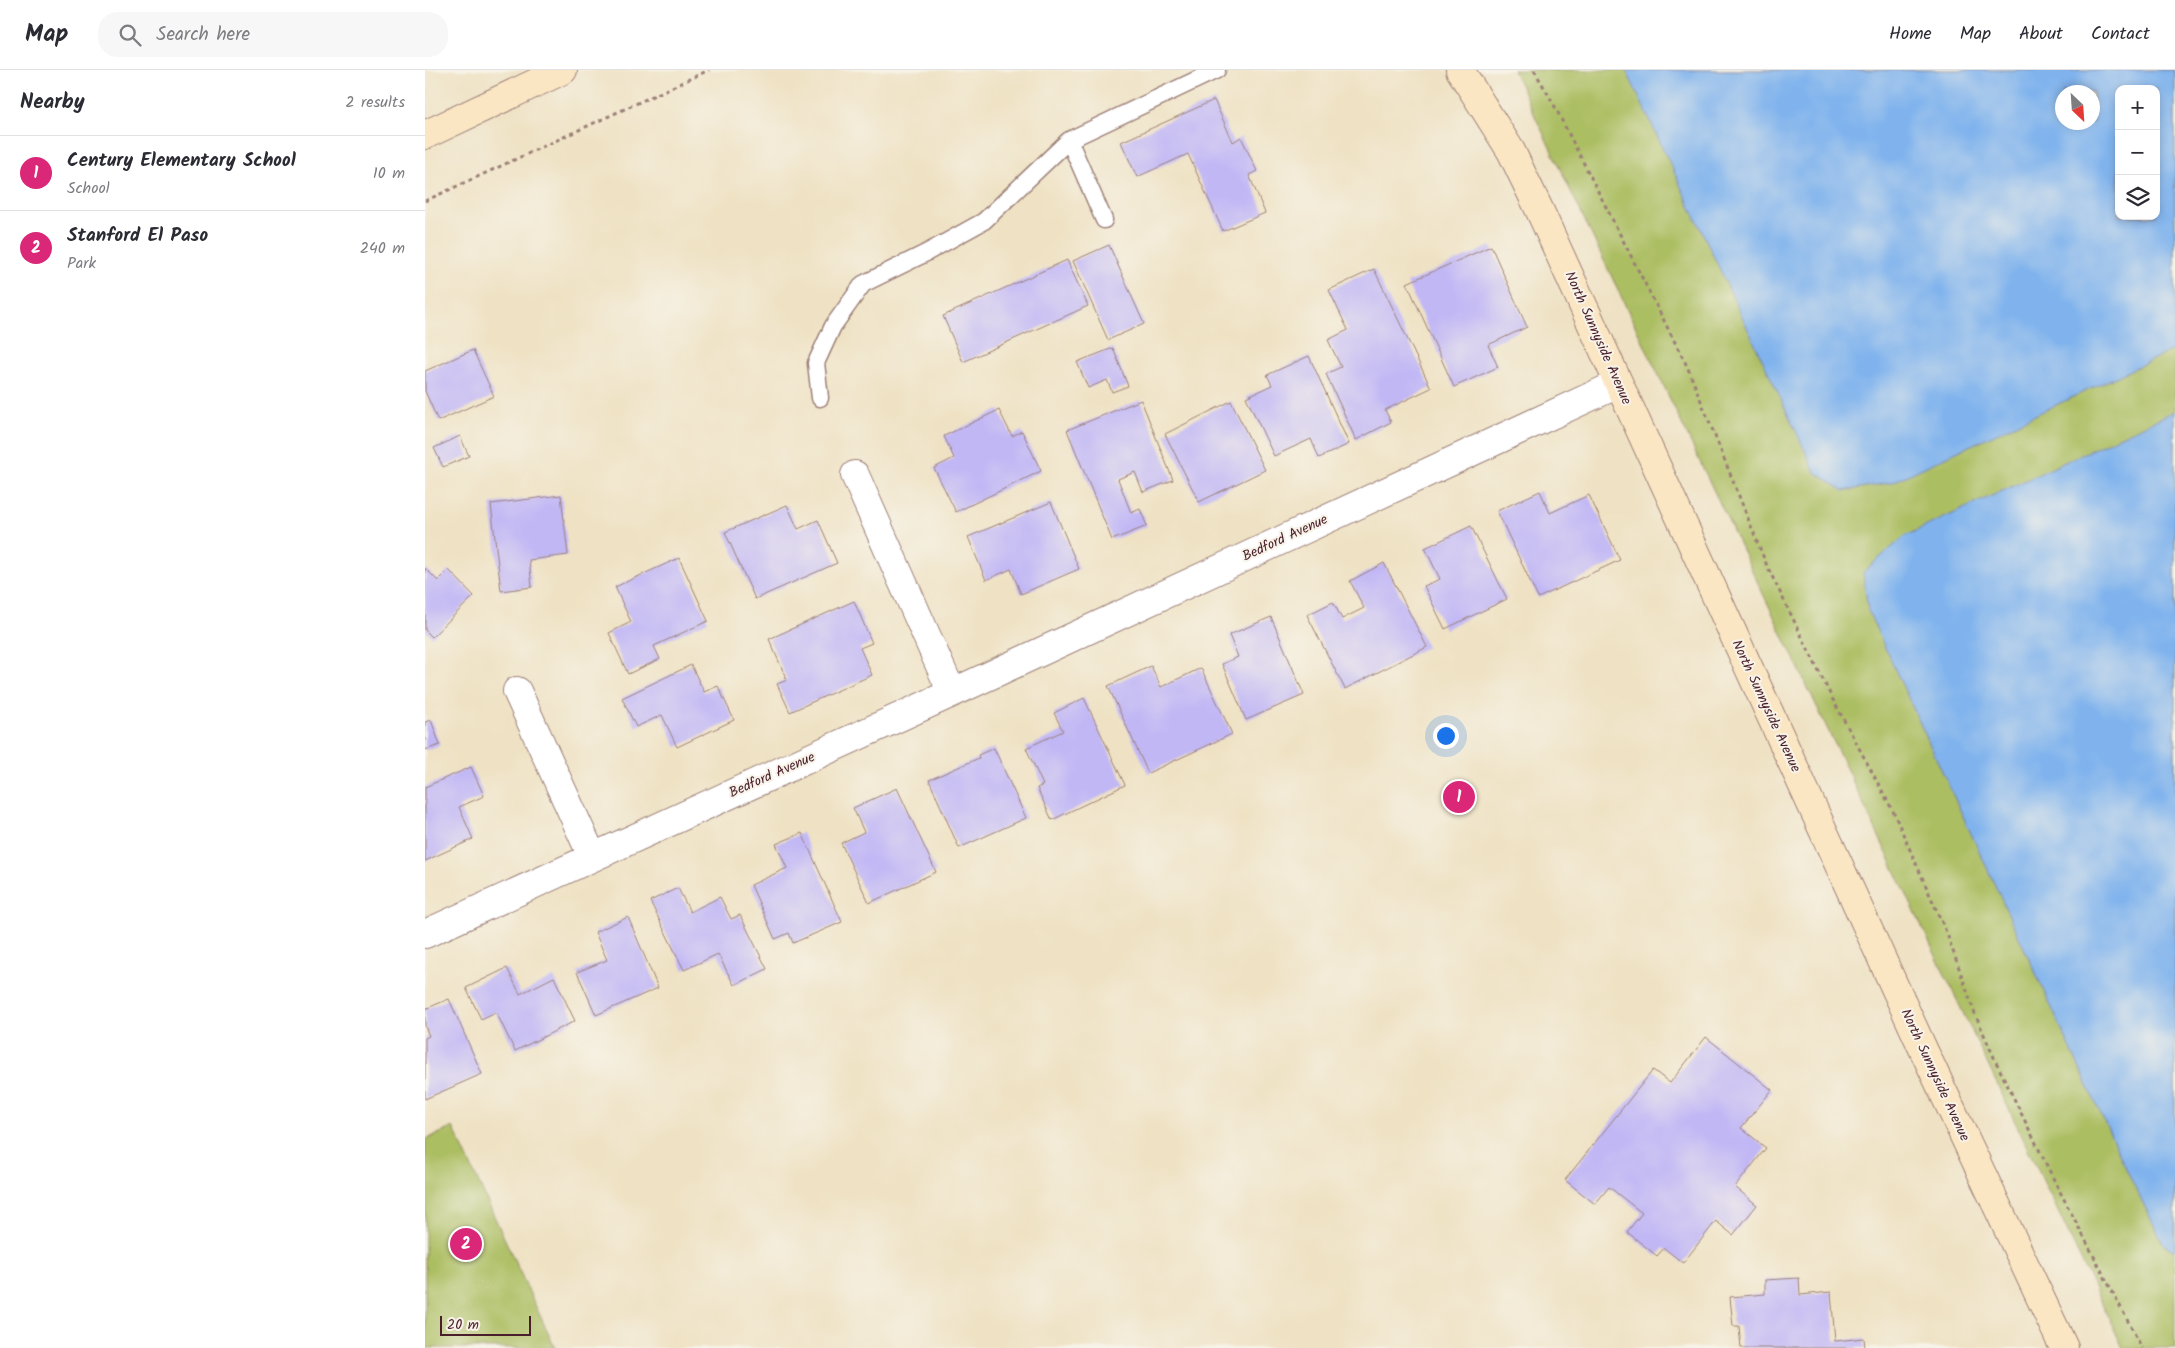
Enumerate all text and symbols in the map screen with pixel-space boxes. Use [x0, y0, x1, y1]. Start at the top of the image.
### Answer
search box [98, 12, 448, 57]
text: Map [25, 15, 68, 54]
text: Search here [156, 20, 250, 50]
text: Home [1889, 20, 1932, 49]
text: Map [1960, 20, 1991, 49]
text: About [2019, 20, 2063, 49]
text: Contact [2091, 20, 2150, 49]
icon: search [116, 21, 144, 49]
north arrow [2055, 85, 2100, 130]
map controls [2115, 85, 2160, 220]
button: + [2115, 85, 2160, 130]
text: Nearby [20, 86, 85, 119]
text: 2 results [345, 90, 405, 115]
button: − [2115, 130, 2160, 175]
text: Century Elementary School [67, 146, 296, 176]
text: 1 [34, 161, 38, 186]
text: 10 m [373, 161, 405, 186]
button: layers [2115, 175, 2160, 220]
text: School [67, 176, 110, 201]
text: Stanford El Paso [67, 221, 208, 251]
text: 2 [31, 236, 41, 261]
text: 240 m [360, 236, 405, 261]
text: Park [67, 251, 96, 276]
street label: North Sunnyside Avenue [1559, 268, 1638, 409]
street label: Bedford Avenue [1239, 508, 1332, 567]
street label: North Sunnyside Avenue [1726, 636, 1807, 777]
your location [1433, 723, 1459, 749]
street label: Bedford Avenue [725, 746, 819, 804]
pin: 1 [1443, 778, 1475, 816]
street label: North Sunnyside Avenue [1895, 1005, 1976, 1146]
pin: 2 [450, 1225, 482, 1263]
scale bar [440, 1313, 531, 1336]
text: 20 m [447, 1314, 479, 1336]

